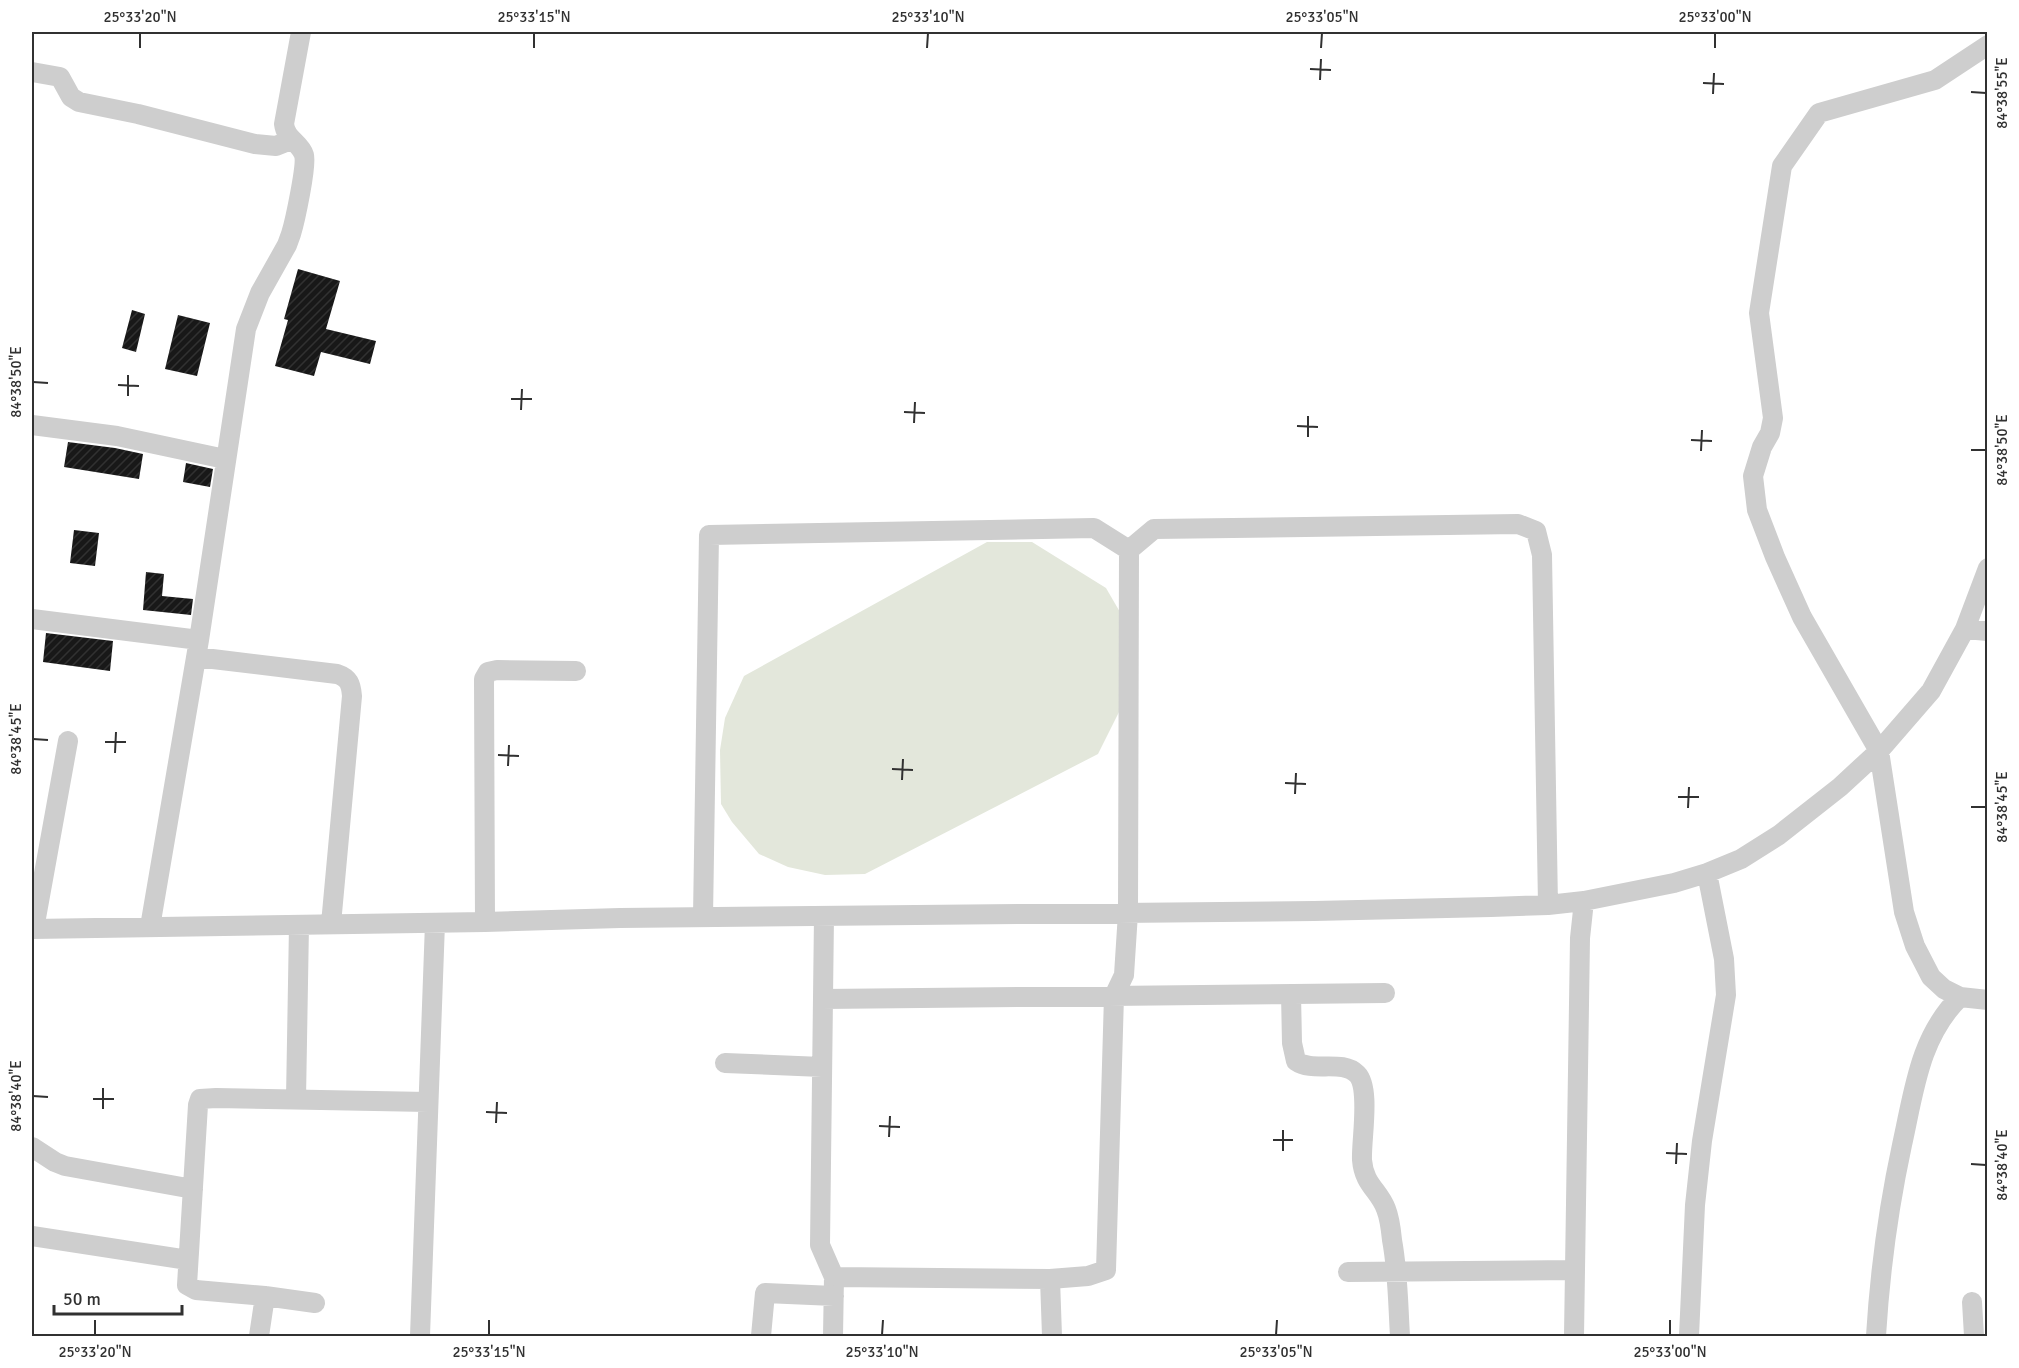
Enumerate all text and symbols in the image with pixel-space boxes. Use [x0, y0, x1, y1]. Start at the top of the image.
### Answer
text: 25°33'20"N [103, 8, 177, 26]
text: 25°33'15"N [497, 8, 571, 26]
text: 25°33'10"N [891, 8, 965, 26]
text: 25°33'05"N [1285, 8, 1359, 26]
text: 25°33'00"N [1678, 8, 1752, 26]
text: 84°38'55"E [1993, 57, 2011, 129]
text: 84°38'50"E [7, 346, 25, 418]
text: 84°38'50"E [1993, 414, 2011, 486]
text: 84°38'45"E [7, 703, 25, 775]
text: 84°38'45"E [1993, 771, 2011, 843]
text: 84°38'40"E [7, 1060, 25, 1132]
text: 84°38'40"E [1993, 1129, 2011, 1201]
scale bar [54, 1278, 182, 1316]
text: 50 m [63, 1288, 101, 1310]
text: 25°33'20"N [58, 1343, 132, 1361]
text: 25°33'15"N [452, 1343, 526, 1361]
text: 25°33'10"N [845, 1343, 919, 1361]
text: 25°33'05"N [1239, 1343, 1313, 1361]
text: 25°33'00"N [1633, 1343, 1707, 1361]

